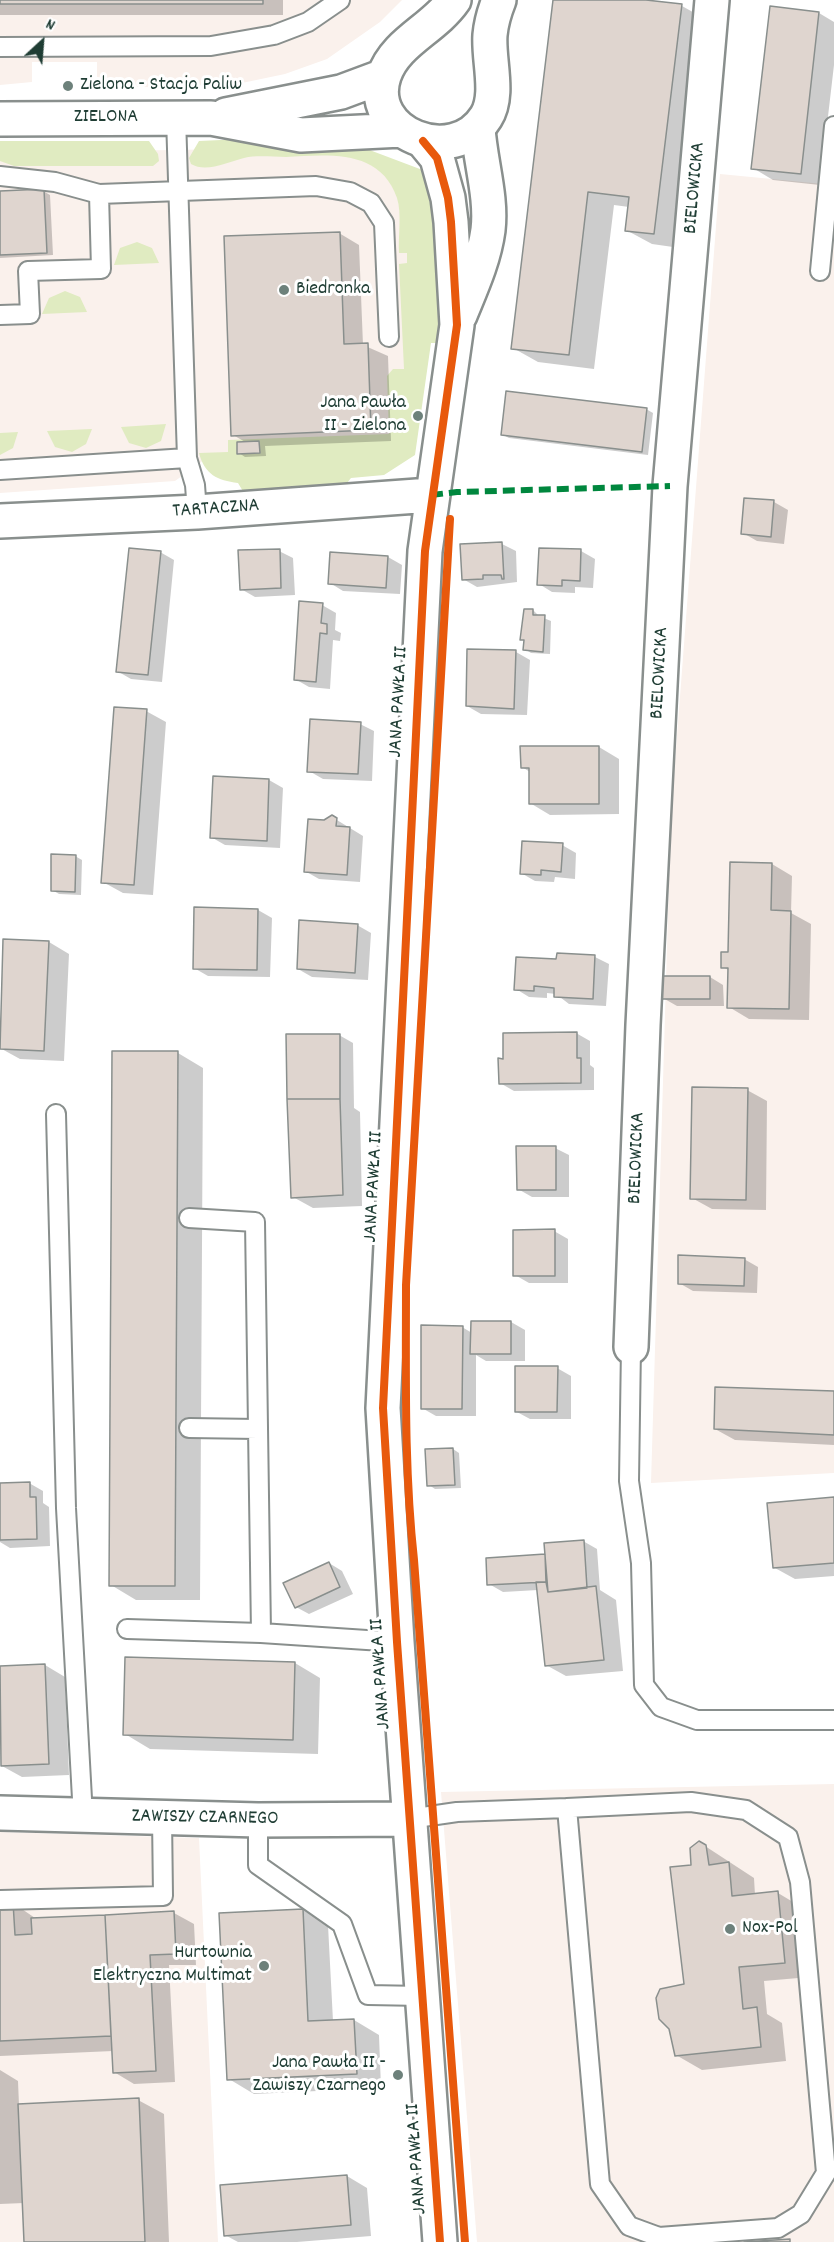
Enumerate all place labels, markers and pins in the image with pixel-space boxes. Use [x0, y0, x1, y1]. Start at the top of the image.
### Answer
place label: Zielona - Stacja Paliw [80, 74, 242, 98]
marker: Zielona - Stacja Paliw [61, 79, 75, 93]
place label: Biedronka [296, 278, 370, 302]
marker: Biedronka [277, 283, 291, 297]
place label: Jana Pawła II - Zielona [320, 392, 406, 439]
marker: Jana Pawła II - Zielona [411, 409, 425, 423]
place label: Nox-Pol [742, 1917, 798, 1941]
marker: Nox-Pol [723, 1922, 737, 1936]
place label: Hurtownia Elektryczna Multimat [93, 1942, 252, 1989]
marker: Hurtownia Elektryczna Multimat [257, 1959, 271, 1973]
place label: Jana Pawła II - Zawiszy Czarnego [253, 2052, 386, 2099]
marker: Jana Pawła II - Zawiszy Czarnego [391, 2068, 405, 2082]

